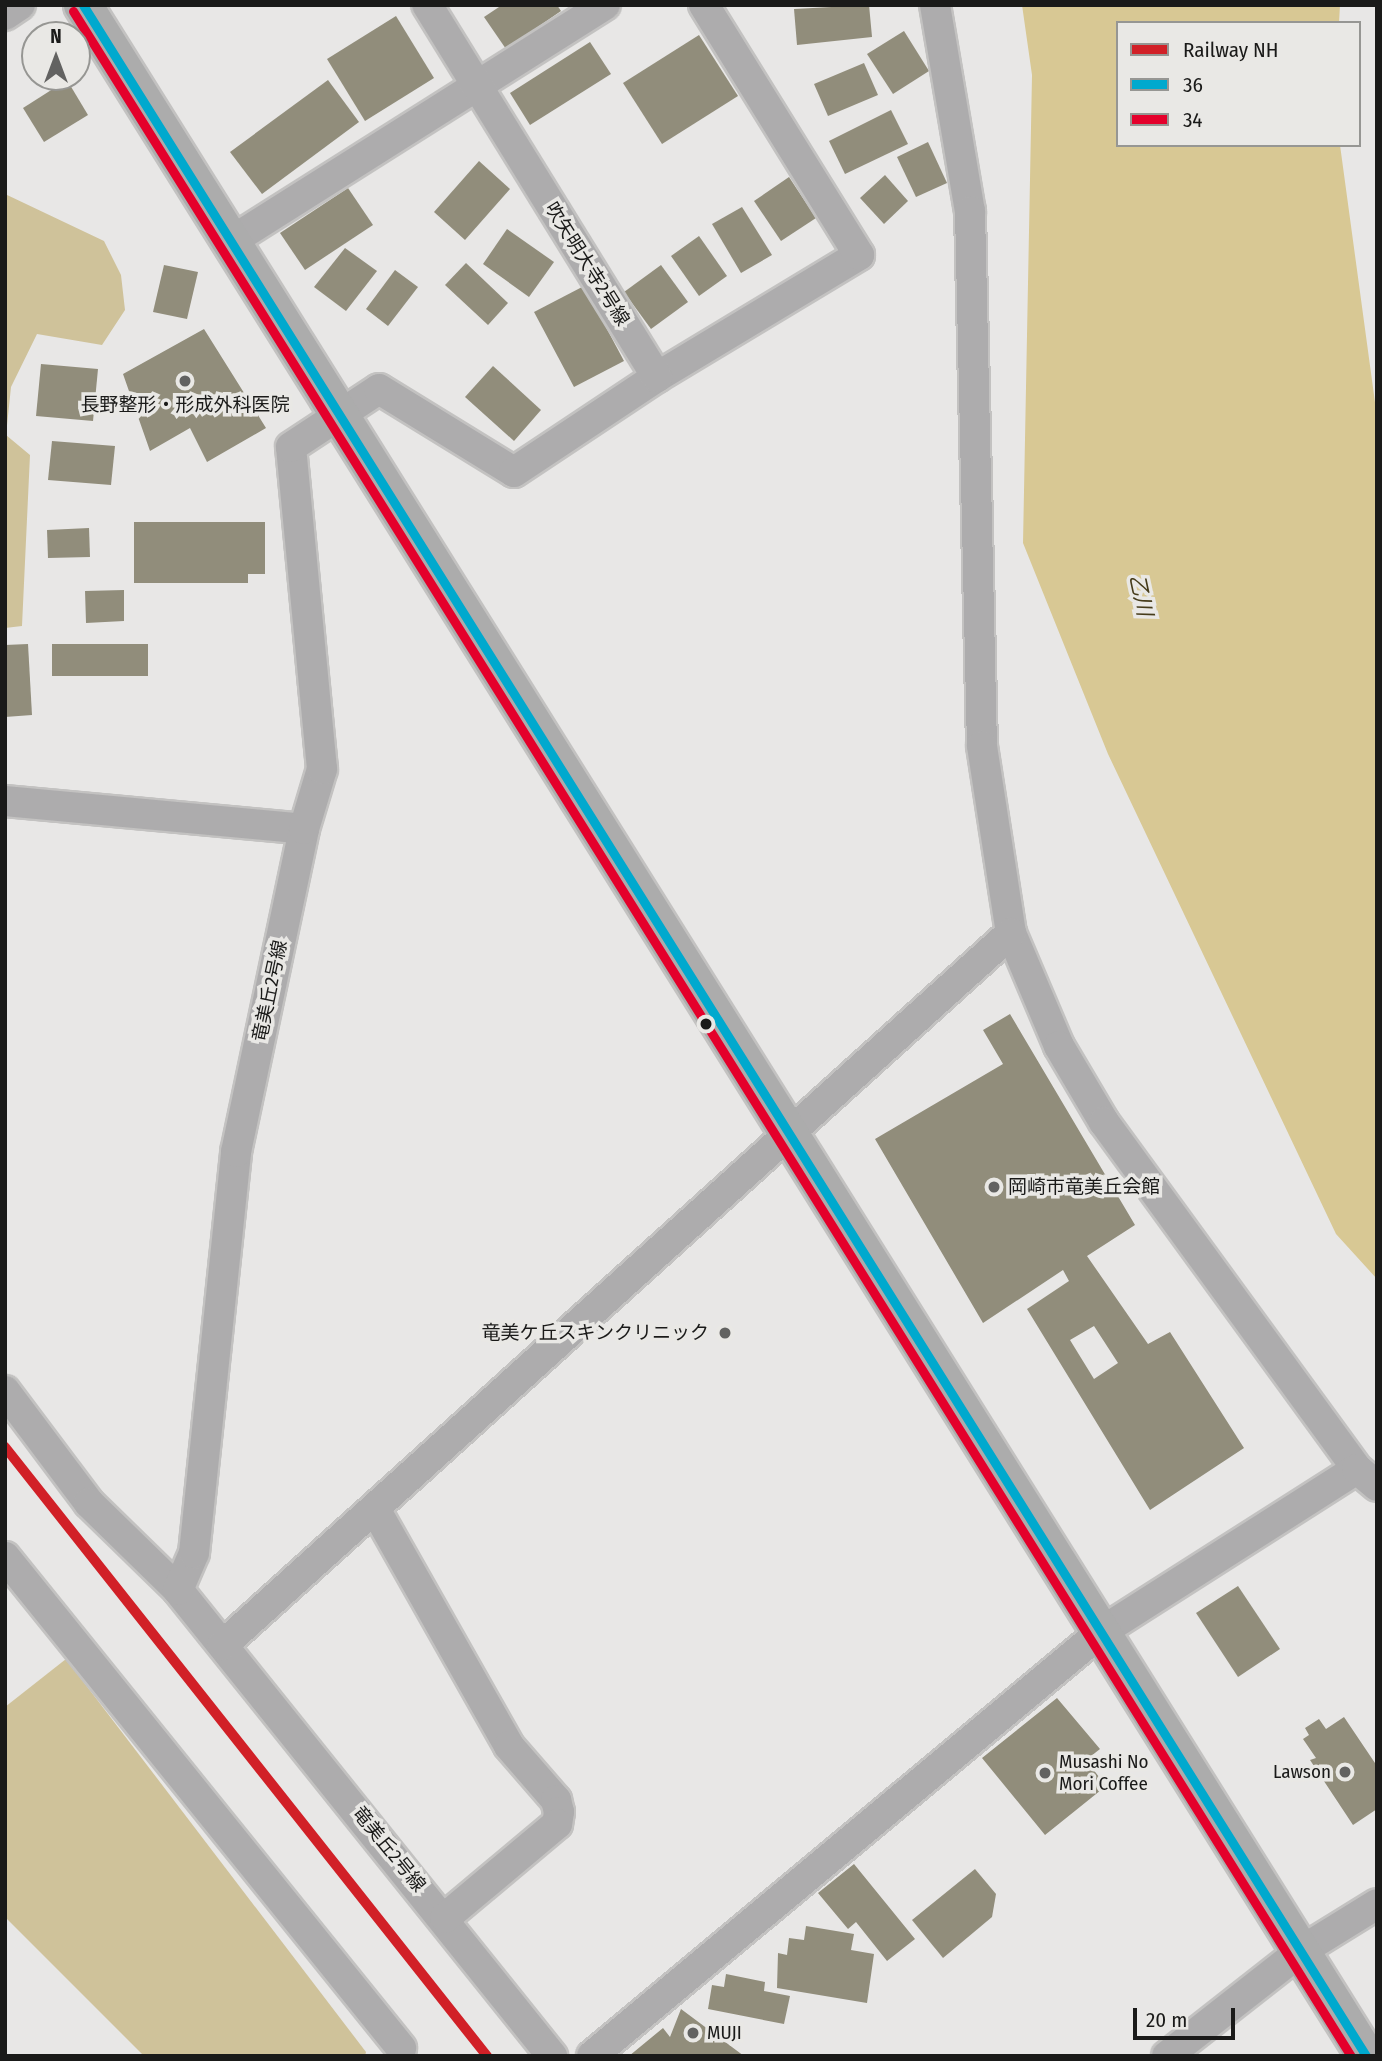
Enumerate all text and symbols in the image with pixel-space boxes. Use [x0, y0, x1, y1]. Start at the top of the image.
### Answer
north arrow [21, 21, 91, 91]
legend [1116, 21, 1361, 147]
text: N [50, 25, 62, 48]
text: Railway NH [1183, 37, 1279, 63]
text: 36 [1183, 72, 1203, 98]
text: 34 [1183, 107, 1203, 133]
street label: 吹矢明大寺2号線 [540, 198, 634, 330]
marker: 長野整形・形成外科医院 [175, 371, 195, 391]
place label: 長野整形・形成外科医院 [81, 394, 289, 416]
water label: 乙川 [1124, 572, 1158, 618]
street label: 竜美丘2号線 [248, 938, 292, 1044]
unlabelled marker [699, 1017, 713, 1031]
place label: 岡崎市竜美丘会館 [1008, 1176, 1160, 1198]
marker: 岡崎市竜美丘会館 [986, 1179, 1002, 1195]
place label: 竜美ケ丘スキンクリニック [481, 1322, 709, 1344]
marker: 竜美ケ丘スキンクリニック [715, 1323, 735, 1343]
place label: Musashi No Mori Coffee [1059, 1751, 1149, 1795]
place label: Lawson [1273, 1761, 1331, 1783]
marker: Lawson [1337, 1764, 1353, 1780]
marker: Musashi No Mori Coffee [1037, 1765, 1053, 1781]
street label: 竜美丘2号線 [348, 1802, 430, 1896]
scale bar [1137, 1994, 1238, 2038]
text: 20 m [1146, 2007, 1187, 2033]
place label: MUJI [707, 2022, 742, 2044]
marker: MUJI [685, 2025, 701, 2041]

